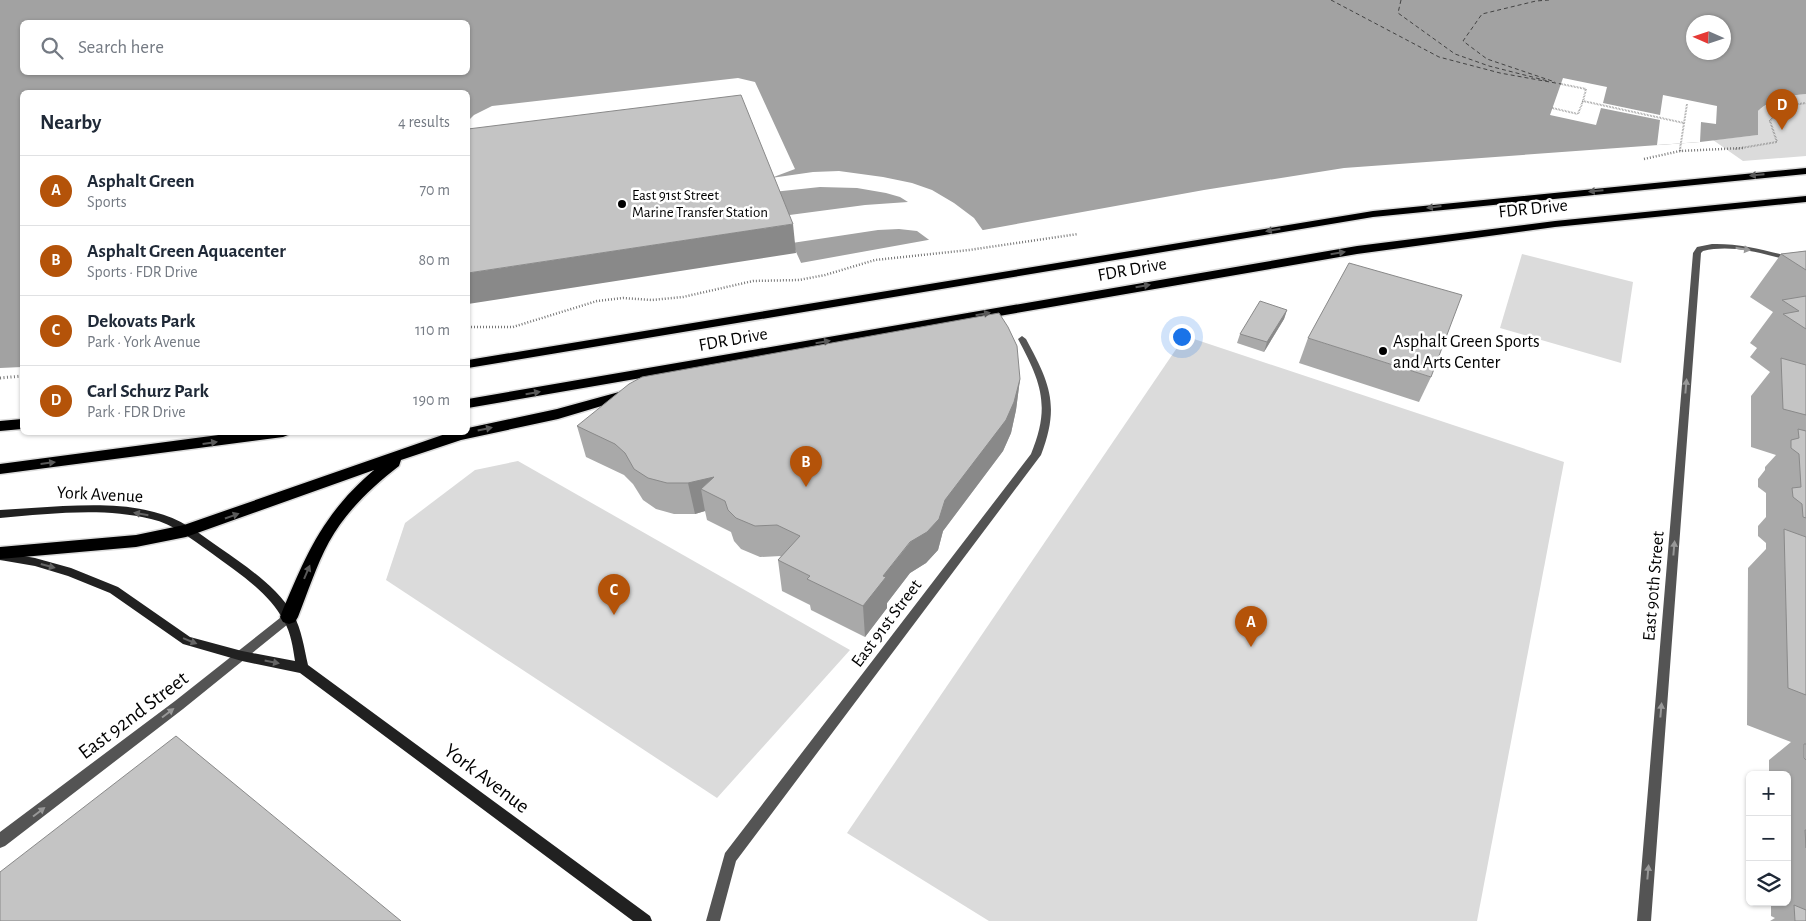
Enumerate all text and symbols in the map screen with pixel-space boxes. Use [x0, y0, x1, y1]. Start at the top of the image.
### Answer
north arrow [1686, 15, 1731, 60]
search box [20, 20, 470, 75]
icon: search [38, 34, 66, 62]
text: Search here [78, 38, 164, 57]
pin: D [1766, 89, 1798, 130]
text: Nearby [40, 112, 101, 133]
text: 4 results [398, 114, 450, 130]
one-way arrow [1749, 171, 1765, 179]
text: Asphalt Green [87, 172, 195, 191]
text: A [51, 182, 61, 198]
text: 70 m [419, 182, 450, 198]
one-way arrow [1587, 187, 1603, 195]
place label: East 91st Street Marine Transfer Station [632, 188, 768, 220]
text: Sports [87, 194, 127, 210]
street label: FDR Drive [1497, 196, 1569, 222]
marker: East 91st Street Marine Transfer Station [616, 198, 628, 210]
one-way arrow [1426, 203, 1442, 211]
one-way arrow [1265, 226, 1281, 234]
text: Asphalt Green Aquacenter [87, 242, 286, 261]
one-way arrow [1736, 245, 1752, 253]
one-way arrow [1331, 248, 1347, 256]
text: B [51, 252, 61, 268]
text: 80 m [419, 252, 450, 268]
street label: FDR Drive [1096, 255, 1168, 285]
text: Sports · FDR Drive [87, 264, 198, 280]
one-way arrow [1136, 281, 1152, 289]
one-way arrow [976, 309, 992, 317]
text: Dekovats Park [87, 312, 195, 331]
text: C [52, 322, 60, 338]
text: 110 m [415, 322, 450, 338]
your location [1169, 324, 1195, 350]
street label: FDR Drive [697, 325, 769, 355]
place label: Asphalt Green Sports and Arts Center [1393, 333, 1540, 372]
text: Park · York Avenue [87, 334, 200, 350]
one-way arrow [816, 338, 832, 346]
marker: Asphalt Green Sports and Arts Center [1377, 345, 1389, 357]
one-way arrow [1683, 378, 1691, 394]
text: Carl Schurz Park [87, 382, 209, 401]
one-way arrow [525, 388, 541, 396]
text: D [51, 392, 61, 408]
text: 190 m [413, 392, 450, 408]
text: Park · FDR Drive [87, 404, 186, 420]
one-way arrow [478, 425, 494, 433]
one-way arrow [202, 439, 218, 447]
pin: B [790, 446, 822, 487]
one-way arrow [41, 459, 57, 467]
street label: York Avenue [56, 484, 144, 506]
one-way arrow [133, 509, 149, 517]
one-way arrow [225, 512, 240, 520]
street label: East 90th Street [1640, 530, 1668, 642]
one-way arrow [1670, 540, 1678, 556]
one-way arrow [40, 562, 55, 570]
one-way arrow [304, 565, 312, 579]
pin: C [598, 574, 630, 615]
street label: East 91st Street [848, 576, 926, 671]
pin: A [1235, 606, 1267, 647]
one-way arrow [183, 637, 197, 645]
one-way arrow [265, 659, 281, 667]
street label: East 92nd Street [75, 667, 192, 763]
one-way arrow [1657, 702, 1665, 718]
one-way arrow [161, 708, 174, 719]
street label: York Avenue [440, 740, 533, 817]
map controls [1746, 771, 1791, 906]
button: + [1746, 771, 1791, 816]
one-way arrow [32, 806, 45, 817]
button: − [1746, 816, 1791, 861]
button: layers [1746, 861, 1791, 906]
one-way arrow [1644, 864, 1652, 880]

